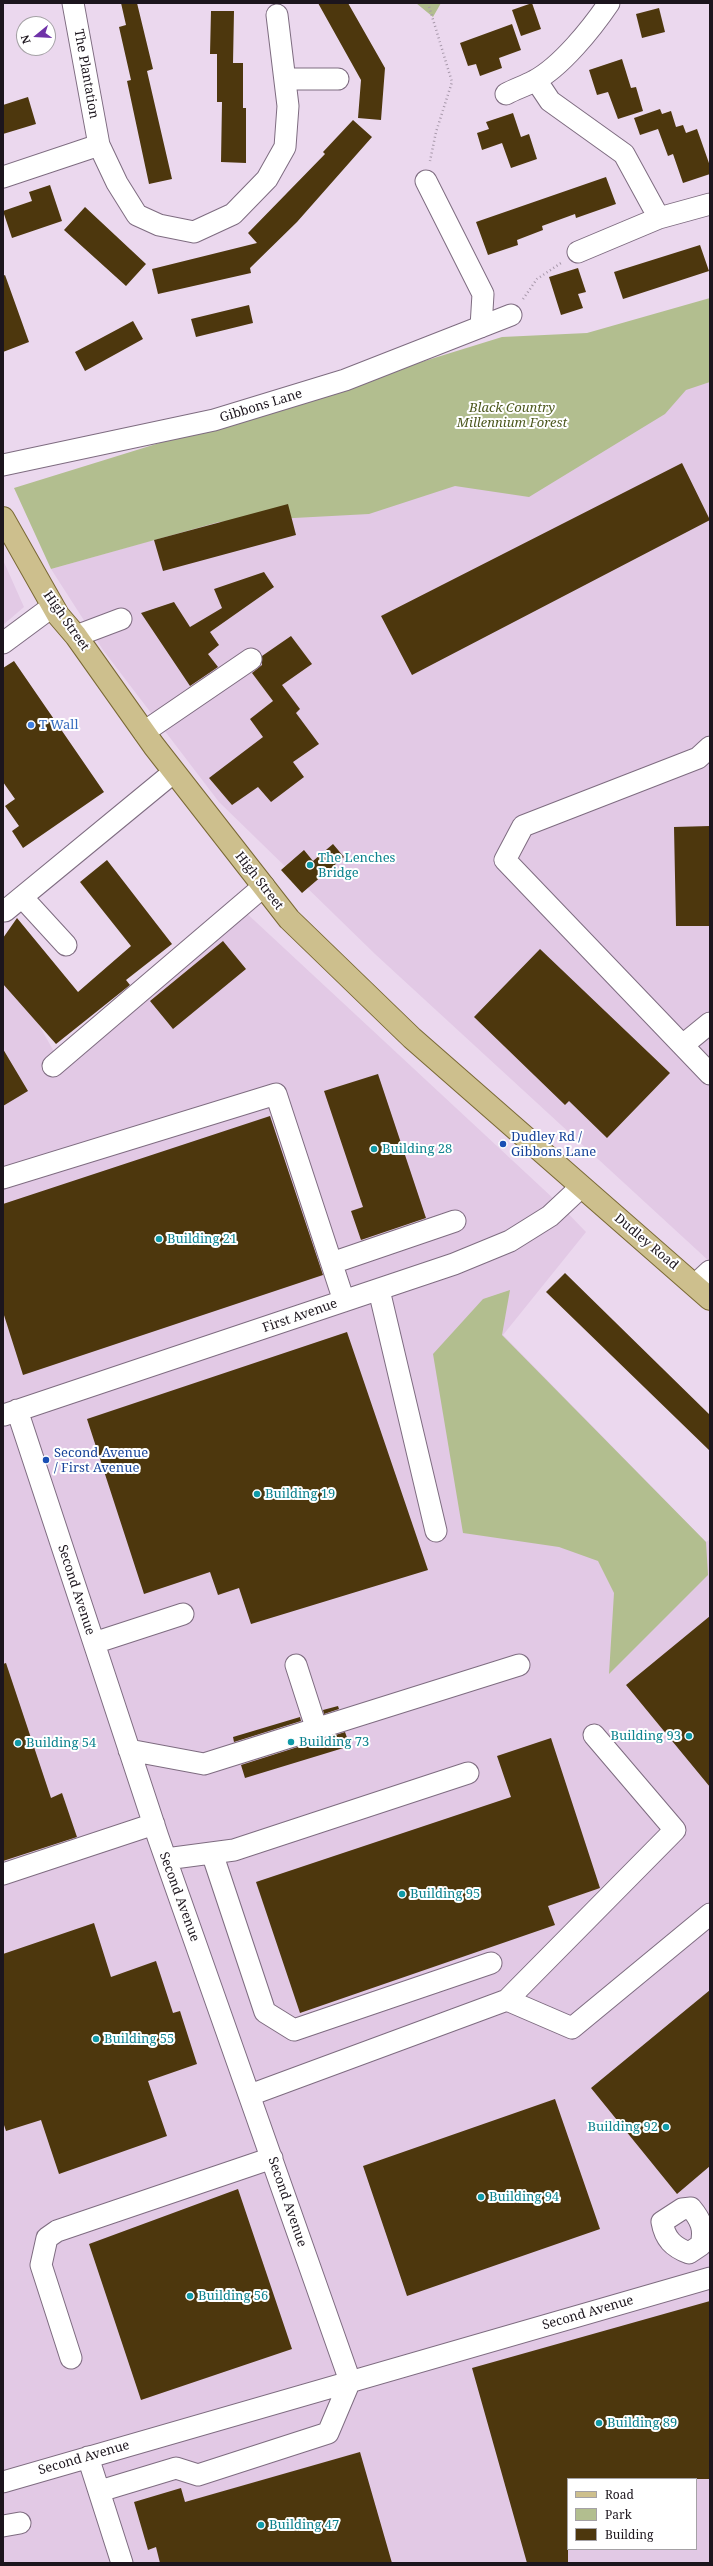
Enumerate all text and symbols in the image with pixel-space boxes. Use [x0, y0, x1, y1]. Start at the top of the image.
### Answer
north arrow [16, 16, 56, 56]
street label: The Plantation [70, 28, 102, 120]
text: N [17, 33, 34, 46]
street label: Gibbons Lane [218, 386, 304, 426]
park label: Black Country Millennium Forest [457, 400, 567, 431]
street label: High Street [40, 588, 92, 654]
place label: T Wall [39, 717, 78, 733]
marker: T Wall [26, 720, 36, 730]
street label: High Street [232, 849, 286, 913]
place label: The Lenches Bridge [318, 850, 395, 881]
marker: The Lenches Bridge [305, 860, 315, 870]
place label: Dudley Rd / Gibbons Lane [511, 1129, 596, 1160]
marker: Dudley Rd / Gibbons Lane [498, 1139, 508, 1149]
place label: Building 28 [382, 1141, 452, 1157]
marker: Building 28 [369, 1144, 379, 1154]
street label: Dudley Road [611, 1211, 681, 1273]
place label: Building 21 [167, 1231, 237, 1247]
marker: Building 21 [154, 1234, 164, 1244]
street label: First Avenue [260, 1296, 340, 1336]
place label: Second Avenue / First Avenue [54, 1445, 148, 1476]
marker: Second Avenue / First Avenue [41, 1455, 51, 1465]
place label: Building 19 [265, 1486, 335, 1502]
marker: Building 19 [252, 1489, 262, 1499]
street label: Second Avenue [54, 1543, 98, 1637]
place label: Building 93 [611, 1728, 681, 1744]
marker: Building 93 [684, 1731, 694, 1741]
place label: Building 73 [299, 1734, 369, 1750]
place label: Building 54 [26, 1735, 96, 1751]
marker: Building 73 [286, 1737, 296, 1747]
marker: Building 54 [13, 1738, 23, 1748]
street label: Second Avenue [156, 1850, 202, 1944]
place label: Building 95 [410, 1886, 480, 1902]
marker: Building 95 [397, 1889, 407, 1899]
place label: Building 55 [104, 2031, 174, 2047]
marker: Building 55 [91, 2034, 101, 2044]
place label: Building 92 [588, 2119, 658, 2135]
marker: Building 92 [661, 2122, 671, 2132]
street label: Second Avenue [264, 2155, 310, 2249]
place label: Building 94 [489, 2189, 559, 2205]
marker: Building 94 [476, 2192, 486, 2202]
place label: Building 56 [198, 2288, 268, 2304]
marker: Building 56 [185, 2291, 195, 2301]
street label: Second Avenue [541, 2293, 635, 2333]
place label: Building 89 [607, 2415, 677, 2431]
marker: Building 89 [594, 2418, 604, 2428]
street label: Second Avenue [37, 2438, 131, 2478]
legend [567, 2478, 697, 2550]
text: Road [605, 2486, 634, 2503]
text: Park [605, 2506, 632, 2523]
place label: Building 47 [269, 2517, 339, 2533]
marker: Building 47 [256, 2520, 266, 2530]
text: Building [605, 2526, 653, 2543]

